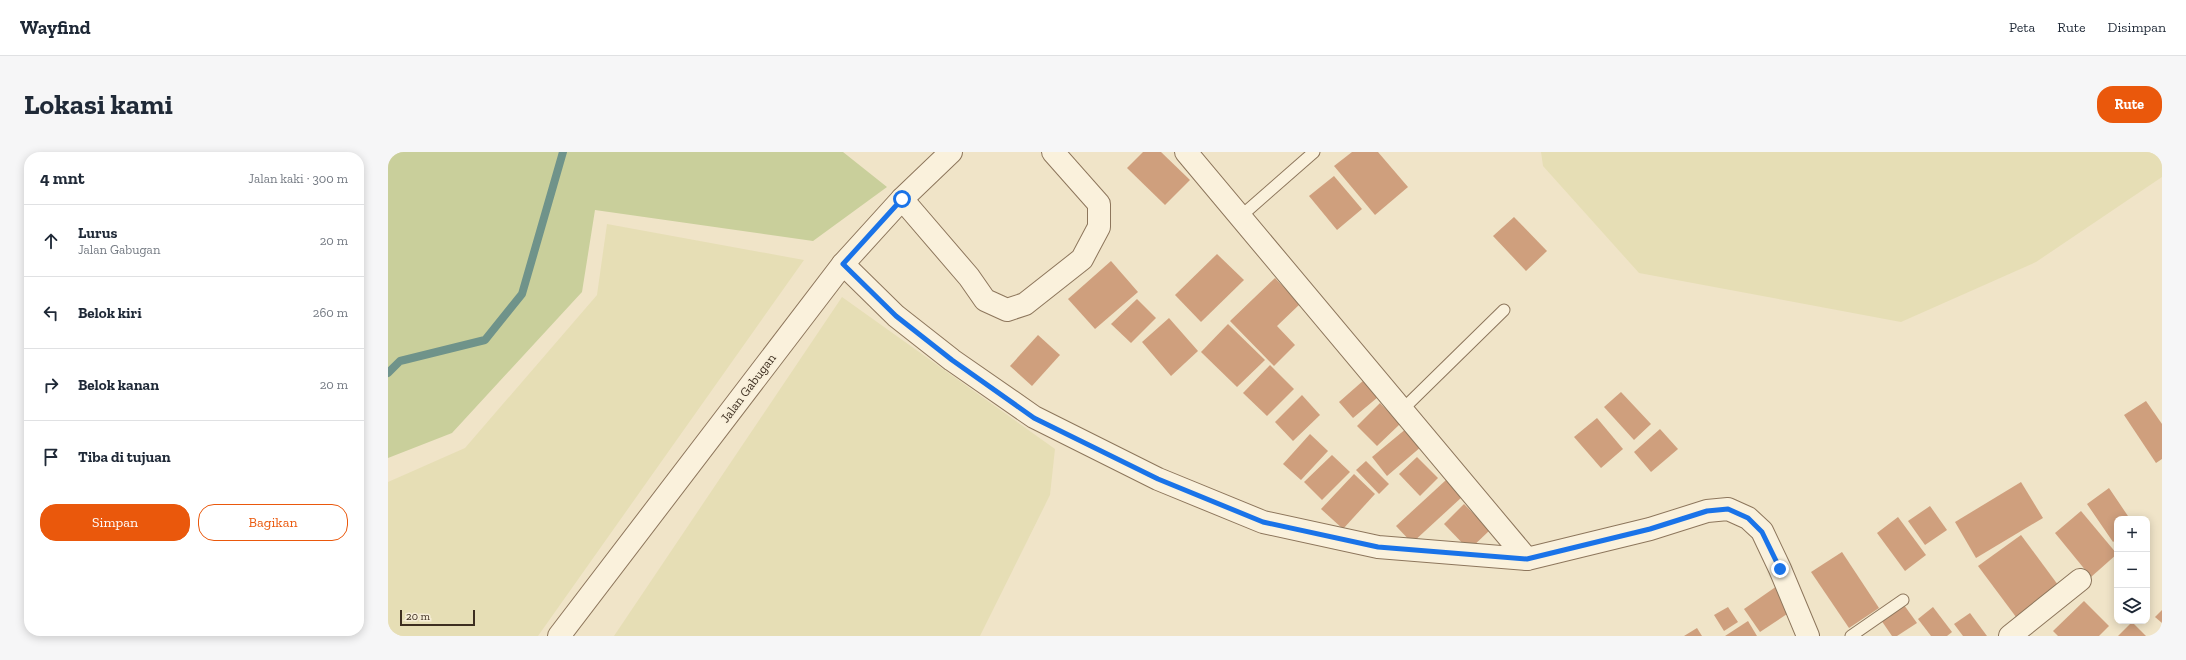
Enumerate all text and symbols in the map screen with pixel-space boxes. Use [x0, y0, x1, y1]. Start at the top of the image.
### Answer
text: Wayfind [20, 16, 91, 39]
text: Peta [2009, 19, 2035, 36]
text: Rute [2057, 19, 2086, 36]
text: Disimpan [2108, 19, 2166, 36]
button: Rute [2097, 86, 2162, 123]
text: Lokasi kami [24, 88, 173, 121]
text: 4 mnt [40, 168, 85, 188]
text: Jalan kaki · 300 m [248, 171, 348, 186]
route start [893, 190, 911, 208]
text: Lurus [78, 224, 117, 242]
icon: ahead [40, 230, 62, 252]
text: 20 m [320, 233, 348, 248]
text: Jalan Gabugan [78, 242, 160, 257]
icon: left [40, 302, 62, 324]
text: Belok kiri [78, 304, 142, 322]
text: 260 m [313, 305, 348, 320]
street label: Jalan Gabugan [717, 350, 779, 425]
icon: right [40, 374, 62, 396]
text: Belok kanan [78, 376, 159, 394]
text: 20 m [320, 377, 348, 392]
icon: arrive [40, 446, 62, 468]
text: Tiba di tujuan [78, 448, 171, 466]
button: Simpan [40, 504, 190, 541]
button: Bagikan [198, 504, 348, 541]
map controls [2114, 516, 2150, 624]
button: + [2114, 516, 2150, 552]
button: − [2114, 552, 2150, 588]
route end [1771, 560, 1789, 578]
button: layers [2114, 588, 2150, 624]
scale bar [400, 608, 475, 627]
text: 20 m [406, 610, 430, 623]

